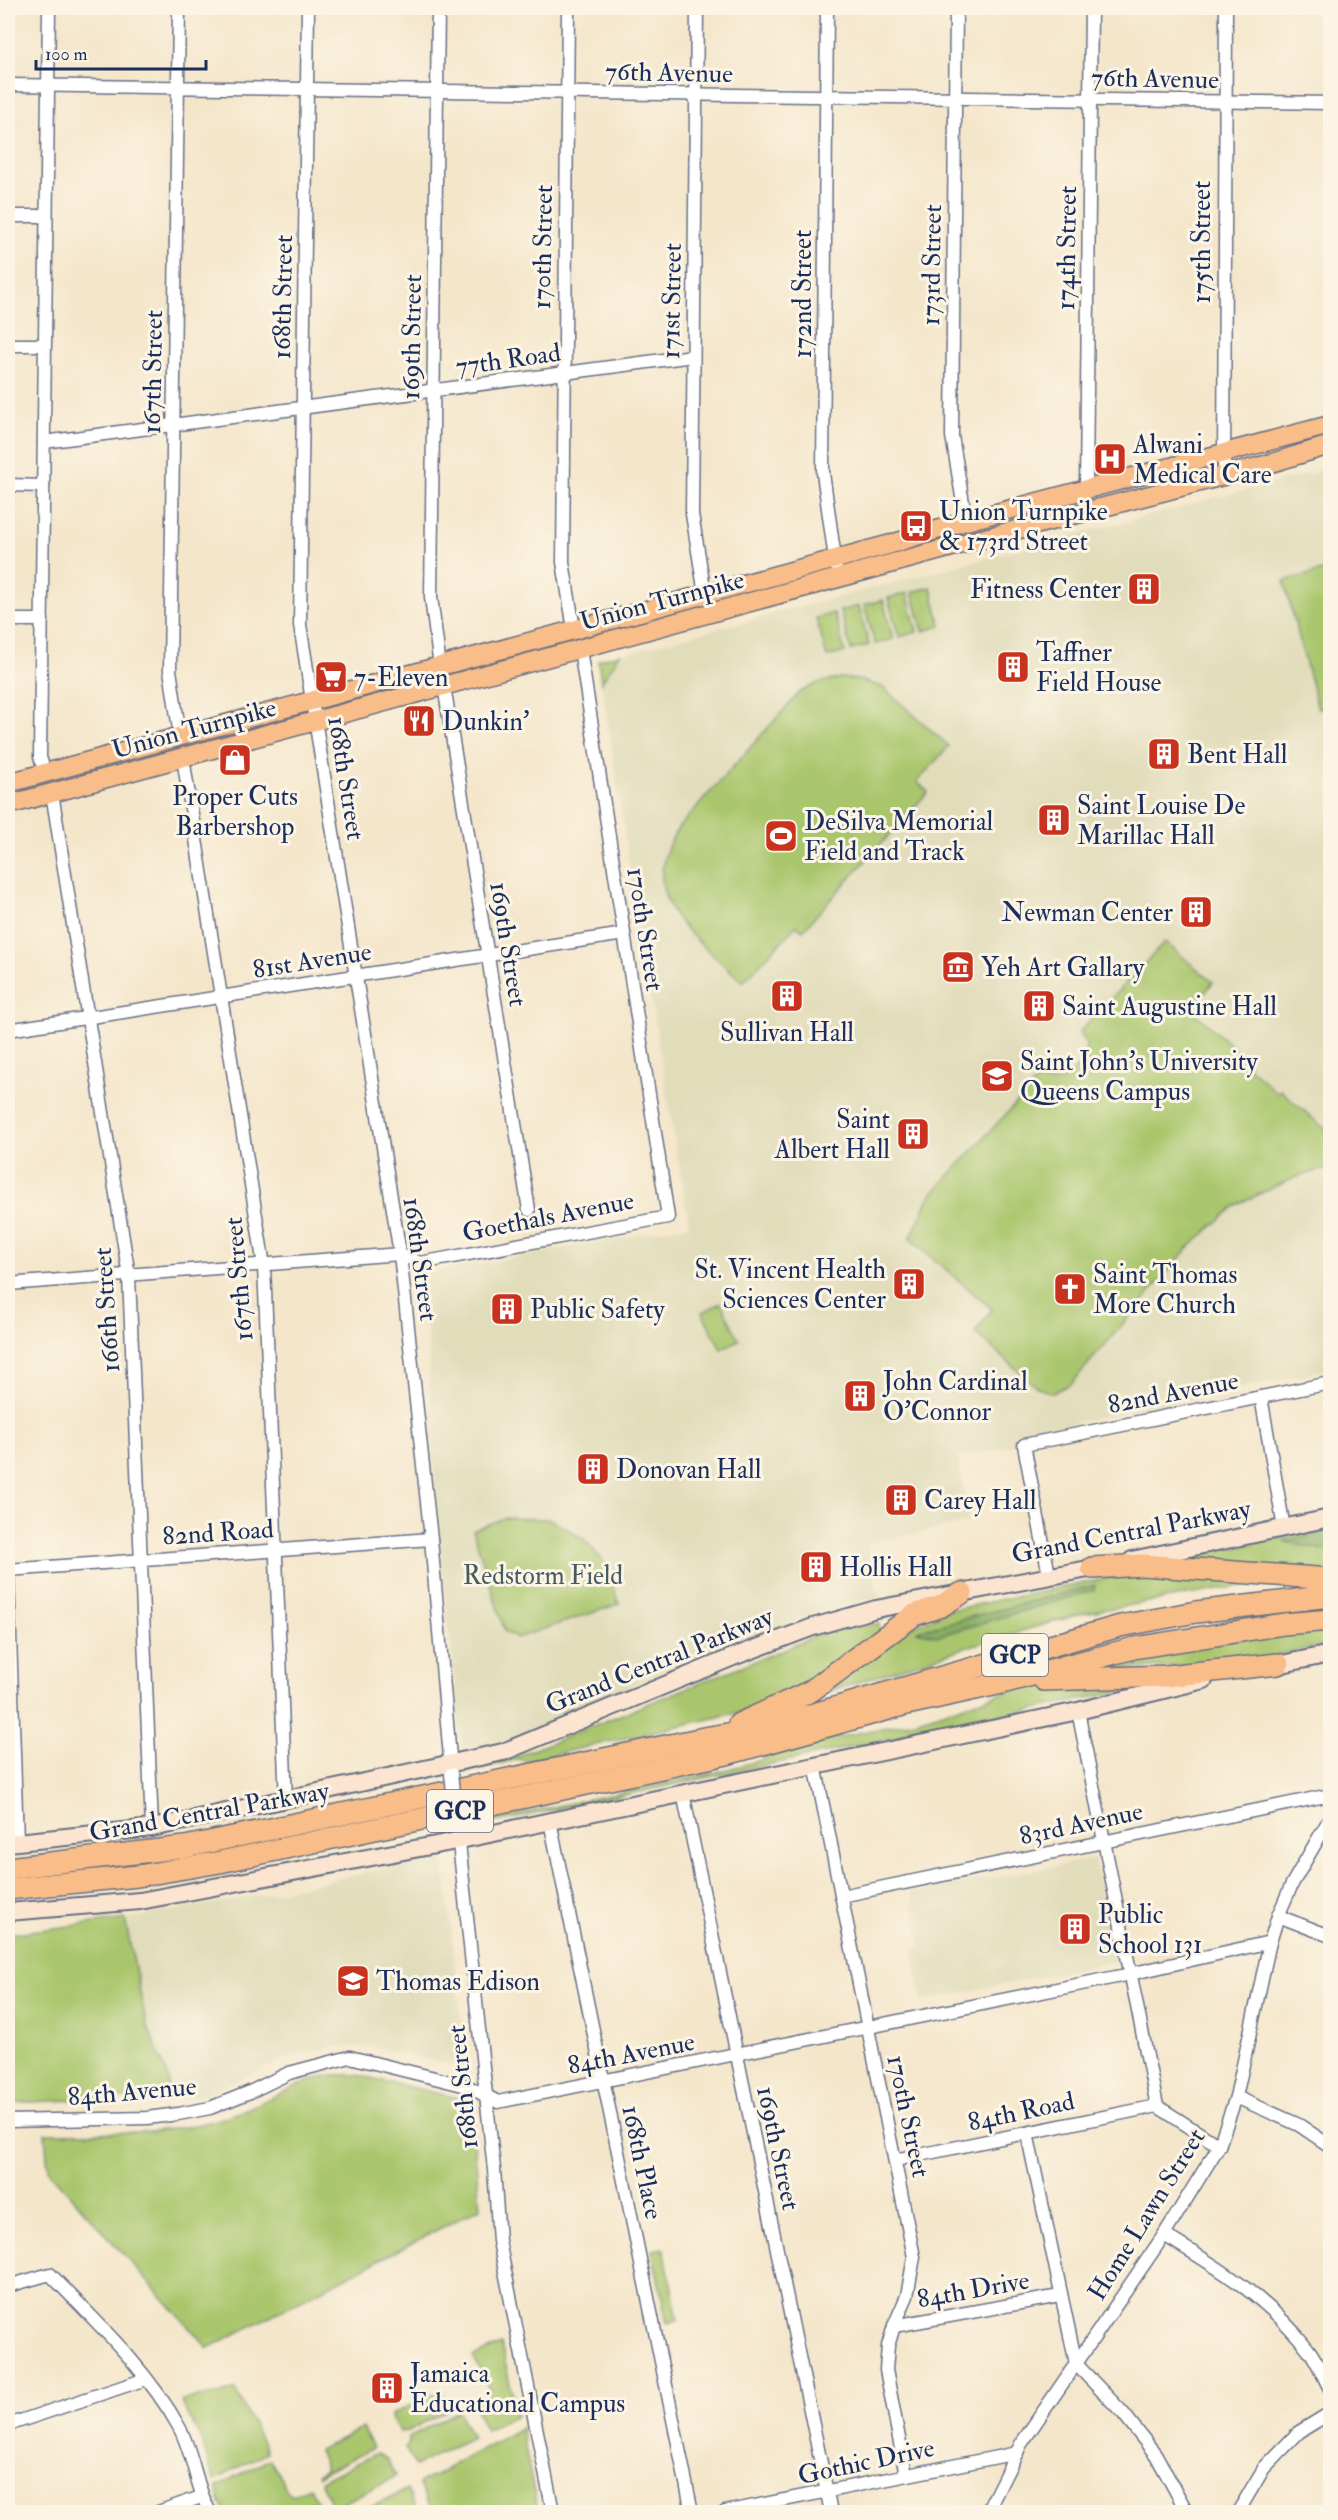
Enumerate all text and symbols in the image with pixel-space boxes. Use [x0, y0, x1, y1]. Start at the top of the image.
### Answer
scale bar [36, 33, 206, 71]
text: 100 m [45, 43, 88, 66]
street label: 76th Avenue [605, 56, 733, 90]
street label: 76th Avenue [1091, 62, 1219, 96]
street label: 175th Street [1186, 181, 1218, 303]
street label: 170th Street [526, 184, 560, 310]
street label: 174th Street [1050, 185, 1084, 311]
street label: 173rd Street [915, 204, 949, 326]
street label: 172nd Street [787, 230, 819, 358]
street label: 168th Street [266, 234, 300, 360]
street label: 171st Street [655, 243, 689, 359]
street label: 169th Street [395, 274, 429, 400]
street label: 167th Street [136, 310, 170, 434]
street label: 77th Road [454, 337, 563, 383]
place label: Alwani Medical Care [1132, 429, 1272, 491]
hospital icon: Alwani Medical Care [1092, 441, 1128, 477]
place label: Union Turnpike & 173rd Street [939, 496, 1108, 558]
bus stop icon: Union Turnpike & 173rd Street [898, 508, 934, 544]
street label: Union Turnpike [577, 564, 748, 639]
building icon: Fitness Center [1126, 571, 1162, 607]
place label: Fitness Center [970, 574, 1121, 606]
place label: Taffner Field House [1036, 637, 1161, 699]
building icon: Taffner Field House [995, 649, 1031, 685]
supermarket icon: 7-Eleven [313, 659, 349, 695]
place label: 7-Eleven [354, 662, 448, 694]
street label: Union Turnpike [109, 692, 280, 767]
restaurant icon: Dunkin' [401, 703, 437, 739]
place label: Dunkin' [442, 706, 530, 738]
street label: 168th Street [320, 714, 372, 842]
building icon: Bent Hall [1146, 736, 1182, 772]
place label: Bent Hall [1187, 739, 1288, 771]
shop icon: Proper Cuts Barbershop [217, 742, 253, 778]
place label: Proper Cuts Barbershop [172, 781, 298, 844]
place label: Saint Louise De Marillac Hall [1077, 790, 1245, 852]
building icon: Saint Louise De Marillac Hall [1036, 802, 1072, 838]
place label: DeSilva Memorial Field and Track [804, 806, 994, 868]
sports icon: DeSilva Memorial Field and Track [763, 818, 799, 854]
street label: 170th Street [619, 865, 671, 993]
street label: 169th Street [482, 880, 534, 1009]
building icon: Newman Center [1178, 894, 1214, 930]
place label: Newman Center [1001, 897, 1173, 929]
street label: 81st Avenue [251, 936, 374, 986]
museum icon: Yeh Art Gallary [940, 949, 976, 985]
place label: Yeh Art Gallary [981, 952, 1145, 984]
building icon: Sullivan Hall [769, 978, 805, 1014]
building icon: Saint Augustine Hall [1021, 988, 1057, 1024]
place label: Saint Augustine Hall [1062, 991, 1277, 1023]
place label: Sullivan Hall [720, 1017, 854, 1049]
place label: Saint John's University Queens Campus [1020, 1046, 1258, 1109]
school or university icon: Saint John's University Queens Campus [979, 1058, 1015, 1094]
place label: Saint Albert Hall [773, 1104, 890, 1166]
building icon: Saint Albert Hall [895, 1116, 931, 1152]
street label: Goethals Avenue [460, 1185, 637, 1249]
street label: 168th Street [395, 1195, 445, 1323]
street label: 167th Street [218, 1216, 260, 1342]
street label: 166th Street [87, 1246, 127, 1374]
place label: St. Vincent Health Sciences Center [694, 1254, 886, 1316]
place label: Saint Thomas More Church [1093, 1259, 1238, 1321]
building icon: St. Vincent Health Sciences Center [891, 1266, 927, 1302]
church icon: Saint Thomas More Church [1052, 1271, 1088, 1307]
building icon: Public Safety [489, 1291, 525, 1327]
place label: Public Safety [530, 1294, 665, 1326]
street label: 82nd Avenue [1105, 1365, 1241, 1421]
place label: John Cardinal O'Connor [882, 1366, 1028, 1428]
building icon: John Cardinal O'Connor [842, 1378, 878, 1414]
building icon: Donovan Hall [575, 1451, 611, 1487]
place label: Donovan Hall [616, 1454, 762, 1486]
building icon: Carey Hall [883, 1482, 919, 1518]
place label: Carey Hall [924, 1485, 1037, 1517]
street label: Grand Central Parkway [1009, 1493, 1254, 1571]
street label: 82nd Road [161, 1513, 275, 1553]
building icon: Hollis Hall [798, 1549, 834, 1585]
place label: Hollis Hall [839, 1552, 953, 1584]
park label: Redstorm Field [463, 1560, 623, 1592]
street label: Grand Central Parkway [541, 1600, 778, 1721]
road number: GCP [982, 1634, 1048, 1676]
street label: Grand Central Parkway [87, 1775, 332, 1849]
road number: GCP [427, 1790, 493, 1832]
street label: 83rd Avenue [1017, 1795, 1146, 1853]
place label: Public School 131 [1098, 1899, 1202, 1961]
building icon: Public School 131 [1057, 1911, 1093, 1947]
school or university icon: Thomas Edison [335, 1963, 371, 1999]
place label: Thomas Edison [376, 1966, 540, 1998]
street label: 168th Street [441, 2023, 485, 2151]
street label: 84th Avenue [565, 2026, 698, 2082]
street label: 170th Street [879, 2052, 937, 2181]
street label: 84th Avenue [66, 2070, 198, 2114]
street label: 169th Street [749, 2083, 807, 2213]
street label: 84th Road [965, 2085, 1078, 2139]
street label: 168th Place [614, 2102, 670, 2222]
street label: Home Lawn Street [1081, 2123, 1213, 2306]
street label: 84th Drive [915, 2264, 1032, 2316]
place label: Jamaica Educational Campus [409, 2358, 625, 2421]
building icon: Jamaica Educational Campus [369, 2370, 405, 2406]
street label: Gothic Drive [795, 2432, 937, 2492]

